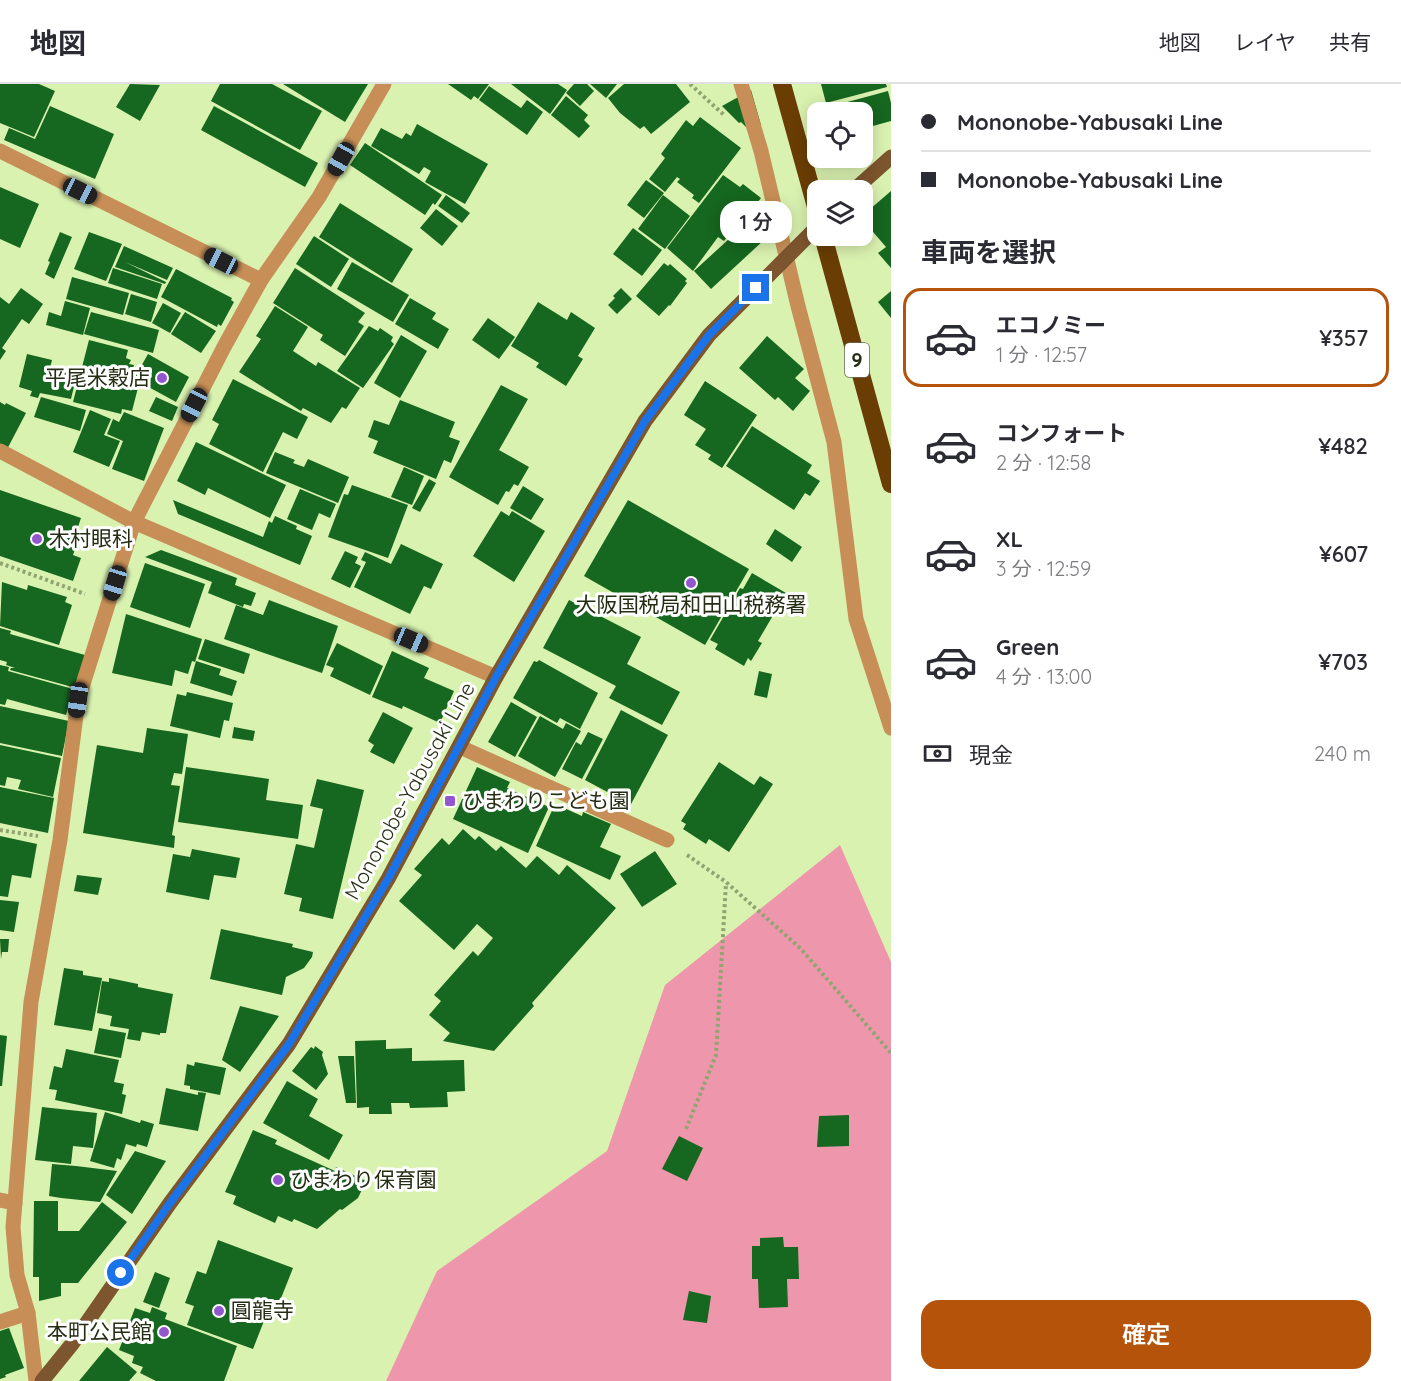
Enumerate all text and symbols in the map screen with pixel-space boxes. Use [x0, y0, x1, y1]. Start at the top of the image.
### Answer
text: 地図 [30, 25, 86, 60]
text: 地図 [1159, 29, 1201, 55]
text: レイヤ [1234, 29, 1296, 55]
text: 共有 [1329, 29, 1371, 55]
map controls [807, 102, 873, 246]
button: locate [807, 102, 873, 168]
text: Mononobe-Yabusaki Line [957, 108, 1223, 136]
car [324, 139, 358, 179]
text: Mononobe-Yabusaki Line [957, 166, 1223, 194]
car [60, 175, 100, 207]
button: layers [807, 180, 873, 246]
callout: 1 分 [720, 201, 792, 243]
text: 1 分 [739, 209, 773, 234]
text: 車両を選択 [921, 235, 1056, 269]
car [201, 245, 241, 277]
route end [742, 274, 769, 301]
icon: car [924, 311, 978, 365]
text: エコノミー [996, 311, 1106, 339]
text: ¥357 [1319, 324, 1368, 352]
text: 1 分 · 12:57 [996, 342, 1087, 367]
road number: 9 [845, 343, 869, 377]
place label: 平尾米穀店 [45, 364, 150, 390]
marker: 平尾米穀店 [155, 371, 169, 385]
car [178, 385, 210, 425]
icon: car [924, 419, 978, 473]
text: コンフォート [996, 419, 1127, 447]
text: ¥482 [1318, 432, 1368, 460]
text: 2 分 · 12:58 [996, 450, 1091, 475]
place label: 木村眼科 [49, 525, 133, 551]
text: XL [996, 525, 1023, 553]
icon: car [924, 527, 978, 581]
marker: 木村眼科 [30, 532, 44, 546]
text: ¥607 [1319, 540, 1368, 568]
text: 3 分 · 12:59 [996, 556, 1091, 581]
car [101, 563, 129, 603]
marker: 大阪国税局和田山税務署 [684, 576, 698, 590]
place label: 大阪国税局和田山税務署 [576, 591, 807, 617]
car [391, 625, 431, 655]
text: Green [996, 633, 1059, 661]
icon: car [924, 635, 978, 689]
text: ¥703 [1318, 648, 1368, 676]
text: 4 分 · 13:00 [996, 664, 1092, 689]
street label: Mononobe-Yabusaki Line [338, 677, 480, 904]
car [67, 681, 89, 719]
icon: cash [921, 737, 954, 770]
text: 現金 [969, 741, 1013, 769]
text: 240 m [1314, 741, 1371, 766]
place label: ひまわりこども園 [462, 787, 630, 813]
marker: ひまわりこども園 [443, 794, 457, 808]
place label: ひまわり保育園 [290, 1166, 437, 1192]
marker: ひまわり保育園 [271, 1173, 285, 1187]
route start [107, 1259, 134, 1286]
place label: 圓龍寺 [231, 1297, 294, 1323]
button: 確定 [921, 1300, 1371, 1369]
marker: 圓龍寺 [212, 1304, 226, 1318]
place label: 本町公民館 [47, 1318, 152, 1344]
marker: 本町公民館 [157, 1325, 171, 1339]

